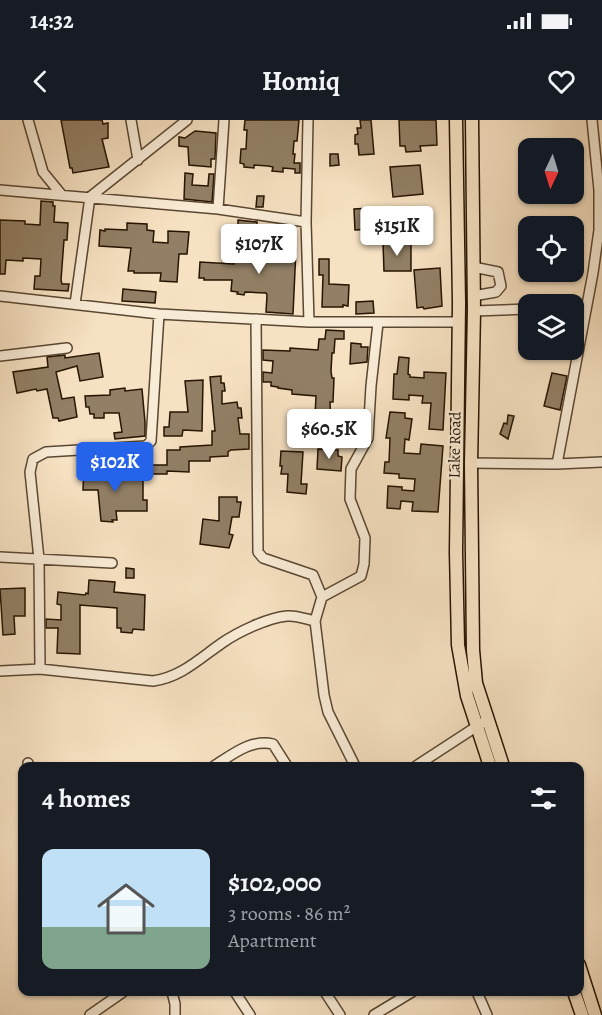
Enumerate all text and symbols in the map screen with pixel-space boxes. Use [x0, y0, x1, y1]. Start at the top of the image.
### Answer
text: 14:32 [30, 6, 74, 36]
text: Homiq [262, 63, 340, 99]
icon: back [24, 65, 57, 98]
icon: heart [545, 65, 578, 98]
north arrow [518, 138, 584, 204]
map controls [518, 138, 584, 360]
pin: $151K [355, 206, 439, 257]
text: $151K [374, 212, 420, 239]
button: locate [518, 216, 584, 282]
pin: $107K [217, 224, 301, 275]
text: $107K [235, 230, 283, 257]
button: layers [518, 294, 584, 360]
pin: $60.5K [280, 409, 378, 460]
street label: Lake Road [443, 411, 467, 479]
text: $60.5K [301, 415, 357, 442]
pin: $102K [73, 442, 157, 493]
text: $102K [90, 448, 140, 475]
text: 4 homes [42, 781, 131, 816]
icon: filters [527, 782, 560, 815]
text: $102,000 [228, 865, 321, 900]
icon: home [90, 873, 162, 945]
text: 3 rooms · 86 m² [228, 900, 350, 927]
text: Apartment [228, 927, 317, 954]

